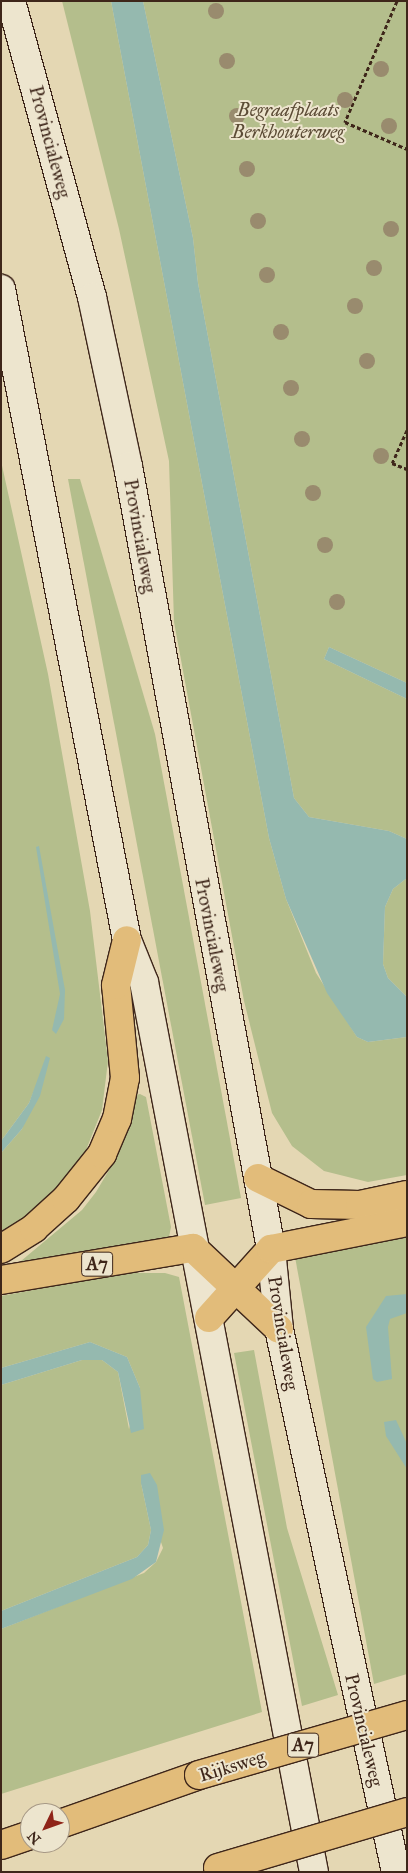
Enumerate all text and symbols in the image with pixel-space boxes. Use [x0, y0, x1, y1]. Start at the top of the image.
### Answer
street label: Provincialeweg [24, 83, 76, 201]
park label: Begraafplaats Berkhouterweg [232, 99, 344, 143]
street label: Provincialeweg [119, 477, 161, 595]
street label: Provincialeweg [190, 876, 234, 994]
road number: A7 [81, 1248, 113, 1280]
street label: Provincialeweg [263, 1274, 303, 1392]
street label: Provincialeweg [340, 1671, 388, 1789]
road number: A7 [287, 1730, 319, 1760]
street label: Rijksweg [196, 1745, 268, 1787]
north arrow [20, 1803, 70, 1853]
text: N [24, 1828, 45, 1848]

